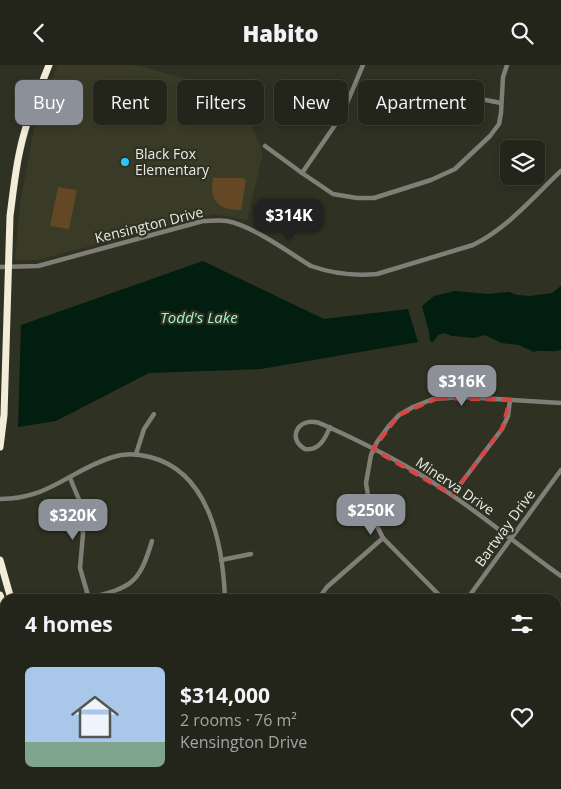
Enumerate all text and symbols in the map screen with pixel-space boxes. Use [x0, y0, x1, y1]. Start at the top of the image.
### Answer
text: Habito [242, 18, 319, 48]
icon: back [25, 19, 53, 47]
icon: search [508, 19, 536, 47]
chip: Buy [15, 80, 83, 125]
chip: Rent [93, 80, 167, 125]
chip: Filters [177, 80, 264, 125]
chip: New [274, 80, 348, 125]
chip: Apartment [358, 80, 484, 125]
map controls [500, 140, 545, 185]
button: layers [500, 140, 545, 185]
place label: Black Fox Elementary [135, 144, 210, 179]
marker: Black Fox Elementary [119, 156, 131, 168]
pin: $314K [254, 199, 324, 241]
street label: Kensington Drive [93, 202, 205, 247]
text: $314K [265, 204, 313, 226]
water label: Todd's Lake [160, 307, 238, 327]
pin: $316K [427, 365, 497, 407]
text: $316K [438, 370, 486, 392]
street label: Minerva Drive [412, 452, 498, 519]
street label: Bartway Drive [470, 485, 539, 570]
pin: $250K [336, 493, 406, 536]
pin: $320K [38, 499, 108, 541]
text: $250K [347, 499, 395, 521]
text: $320K [49, 504, 97, 526]
text: 4 homes [25, 610, 113, 638]
icon: filters [508, 610, 536, 638]
text: $314,000 [180, 681, 270, 709]
icon: home [65, 687, 125, 747]
icon: heart [508, 703, 536, 731]
text: 2 rooms · 76 m² [180, 709, 297, 731]
text: Kensington Drive [180, 731, 307, 753]

